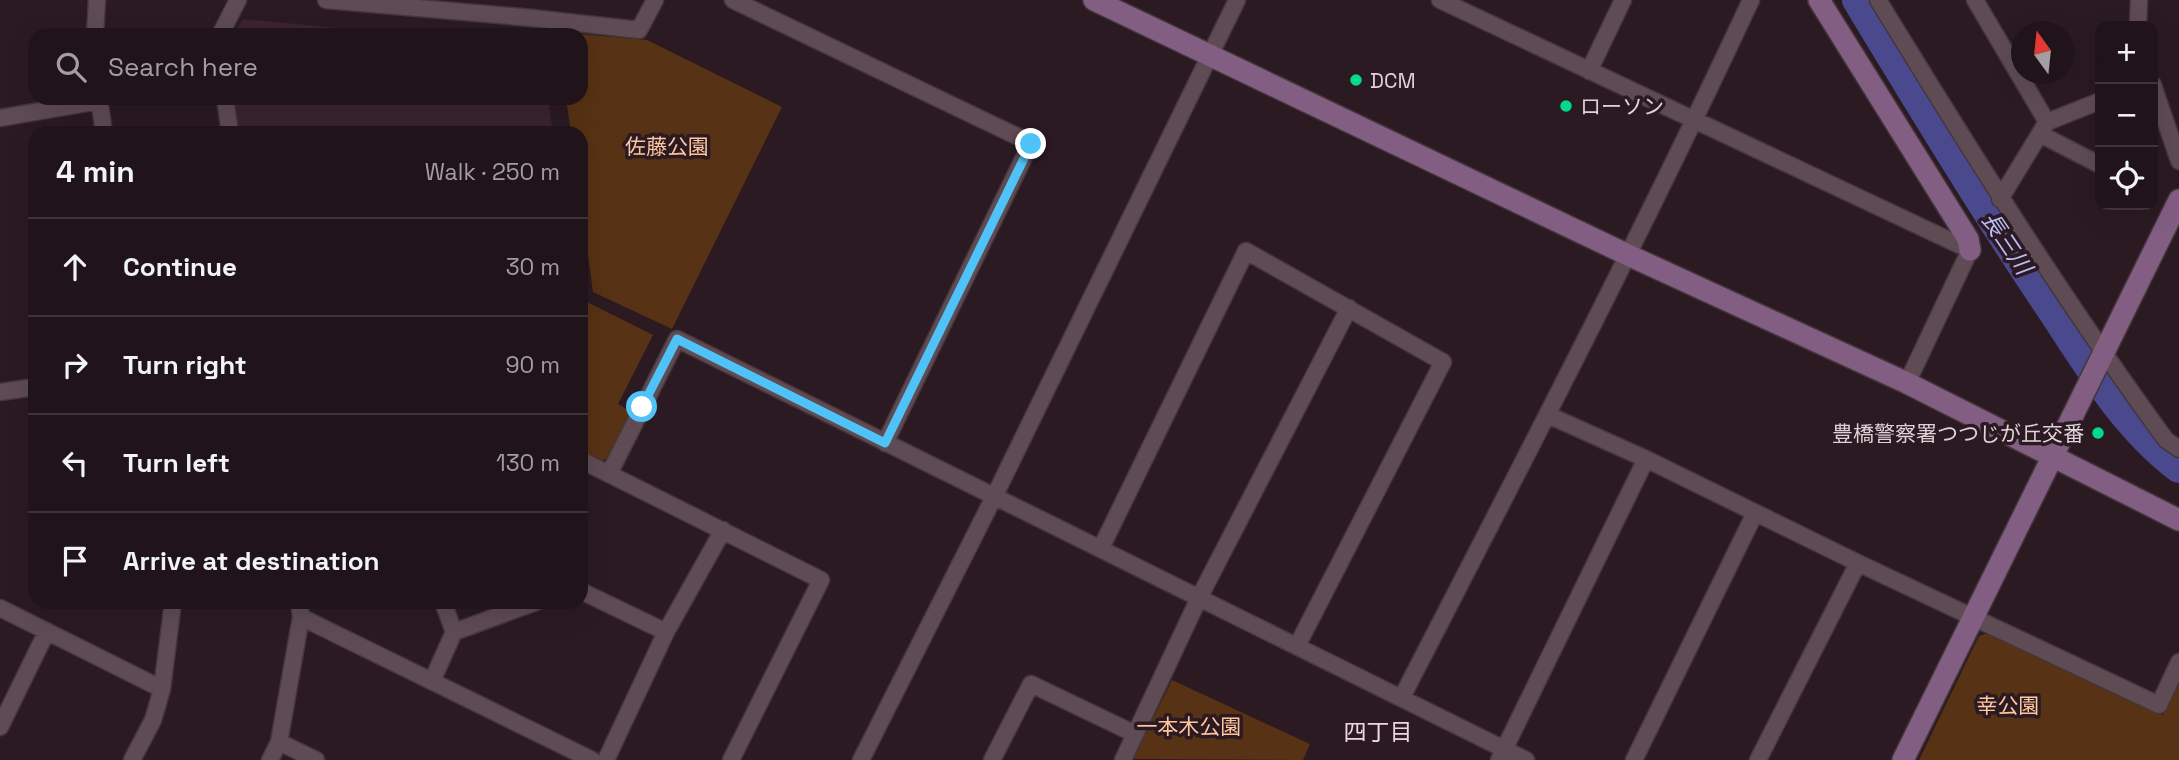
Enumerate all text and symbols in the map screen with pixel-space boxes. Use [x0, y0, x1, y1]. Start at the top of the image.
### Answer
north arrow [2011, 21, 2074, 84]
map controls [2095, 21, 2158, 210]
button: + [2095, 21, 2158, 84]
search box [28, 28, 588, 105]
icon: search [52, 48, 90, 86]
text: Search here [108, 50, 258, 84]
place label: DCM [1370, 67, 1416, 94]
marker: DCM [1348, 72, 1364, 88]
button: − [2095, 84, 2158, 147]
place label: ローソン [1580, 93, 1664, 120]
marker: ローソン [1558, 98, 1574, 114]
route end [1015, 128, 1046, 159]
park label: 佐藤公園 [625, 133, 709, 160]
button: locate [2095, 147, 2158, 210]
text: 4 min [56, 152, 135, 191]
text: Walk · 250 m [425, 157, 560, 187]
water label: 長三川 [1975, 206, 2040, 282]
icon: ahead [56, 248, 94, 286]
text: Continue [123, 250, 237, 284]
text: 30 m [506, 252, 560, 282]
icon: right [56, 346, 94, 384]
text: Turn right [123, 348, 247, 382]
text: 90 m [505, 350, 560, 380]
route start [626, 391, 657, 422]
place label: 豊橋警察署つつじが丘交番 [1832, 420, 2084, 447]
marker: 豊橋警察署つつじが丘交番 [2090, 425, 2106, 441]
icon: left [56, 444, 94, 482]
text: Turn left [123, 446, 230, 480]
text: 130 m [496, 448, 560, 478]
icon: arrive [56, 542, 94, 580]
text: Arrive at destination [123, 544, 380, 578]
park label: 幸公園 [1977, 692, 2040, 719]
park label: 一本木公園 [1137, 713, 1242, 740]
district label: 四丁目 [1344, 717, 1413, 747]

